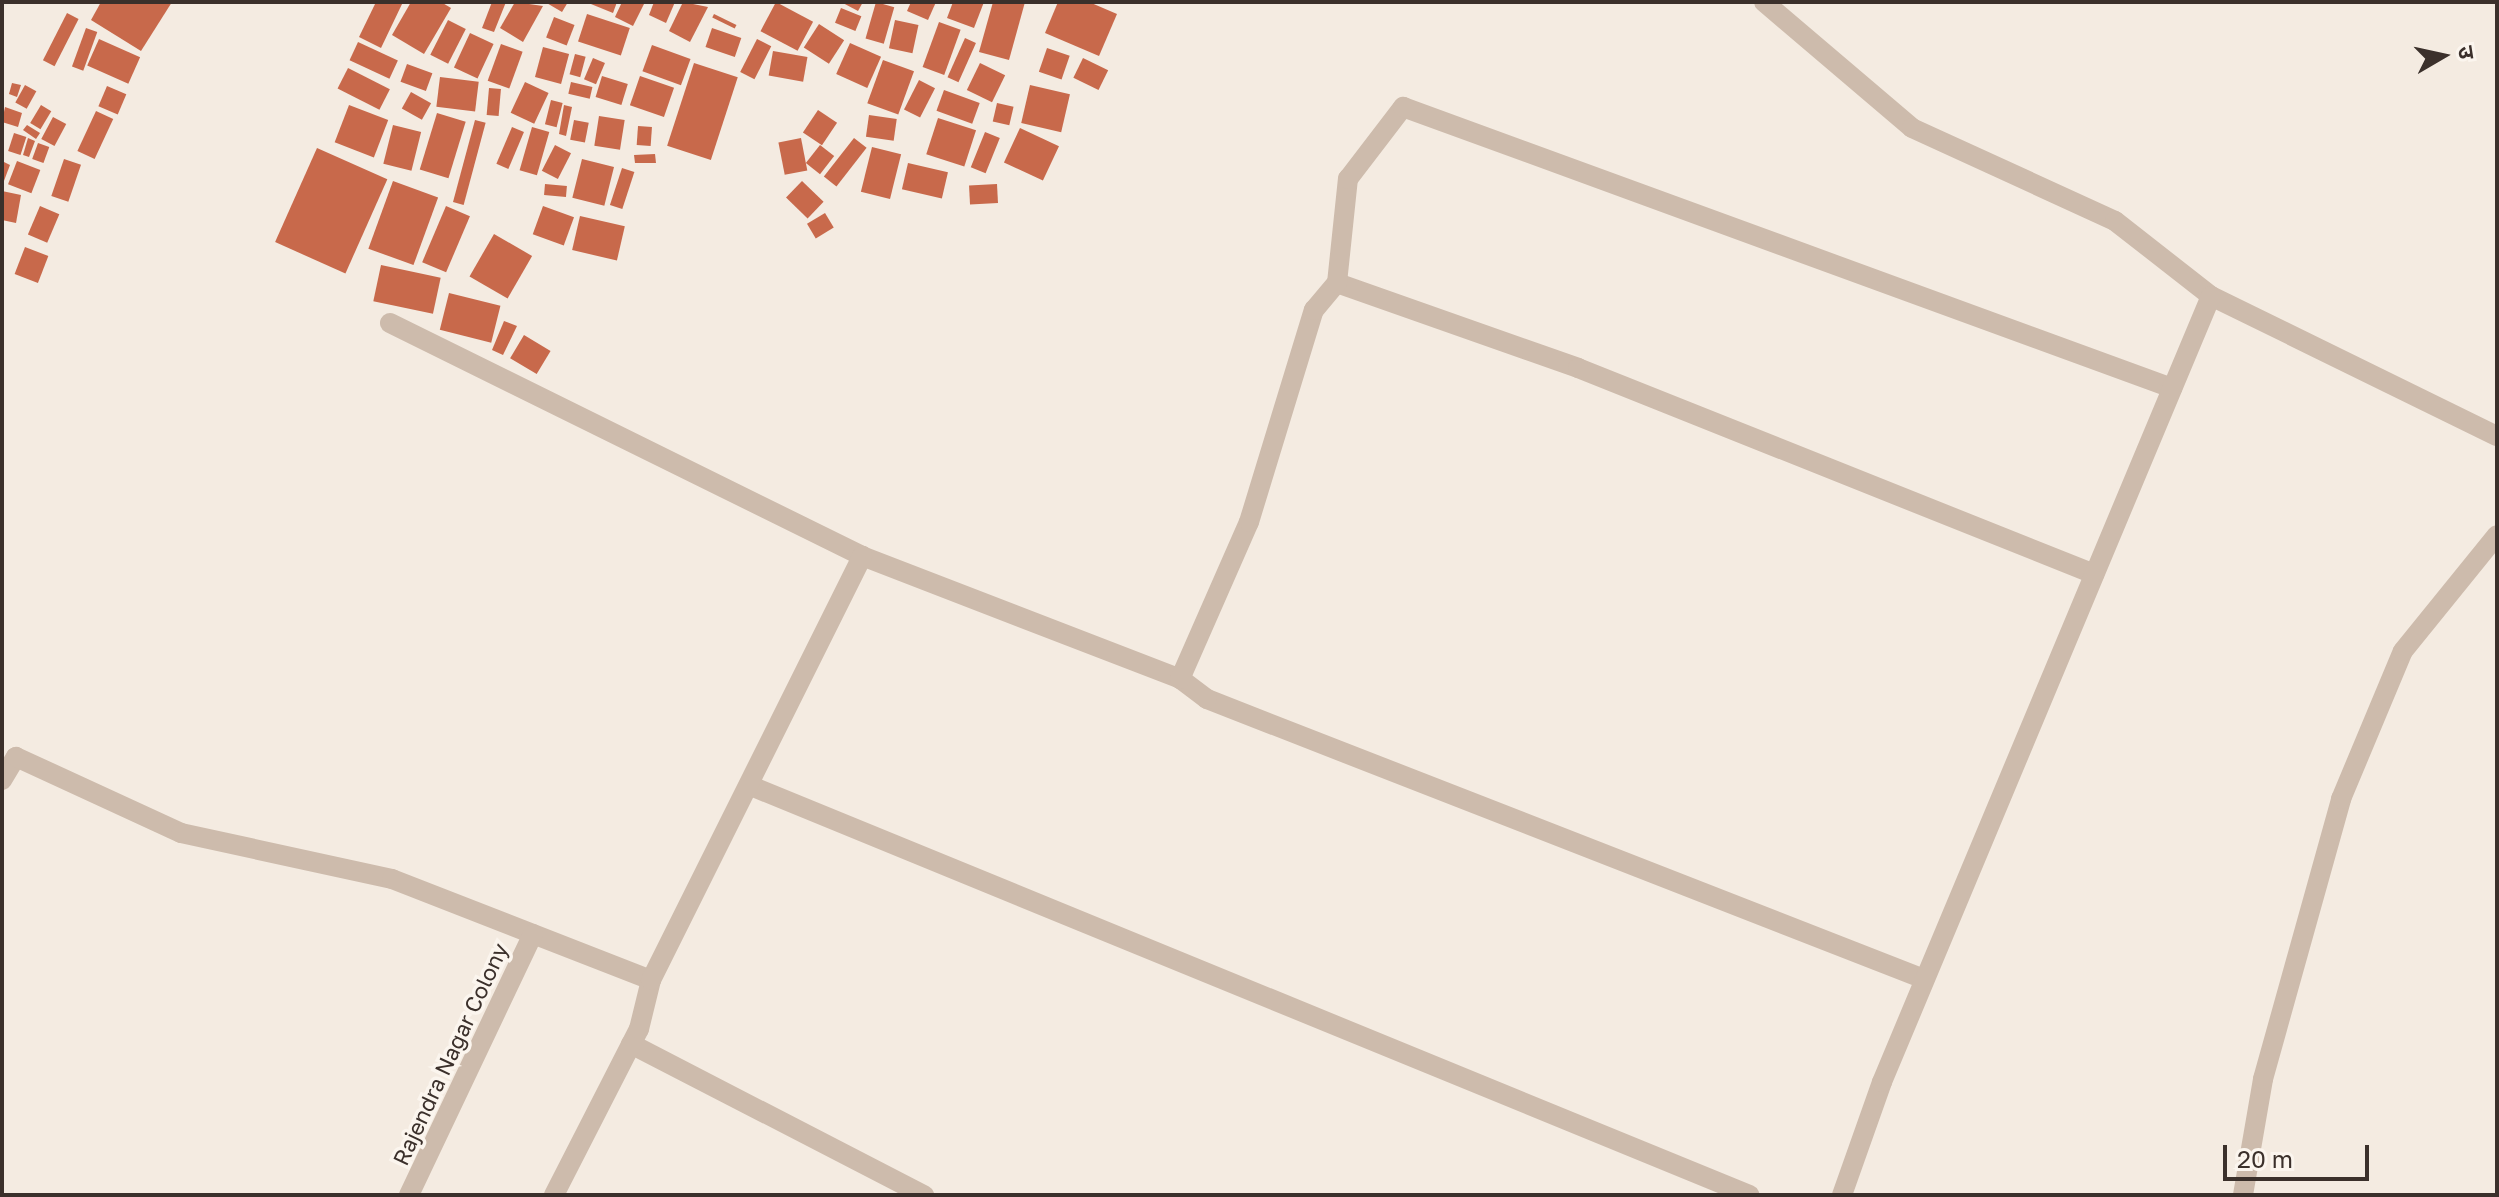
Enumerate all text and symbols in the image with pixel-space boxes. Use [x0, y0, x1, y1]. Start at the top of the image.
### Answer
north arrow [2403, 16, 2483, 96]
text: उ [2453, 44, 2482, 61]
street label: Rajendra Nagar Colony [387, 939, 513, 1169]
scale bar [2227, 1129, 2373, 1179]
text: 20 m [2237, 1144, 2293, 1173]

